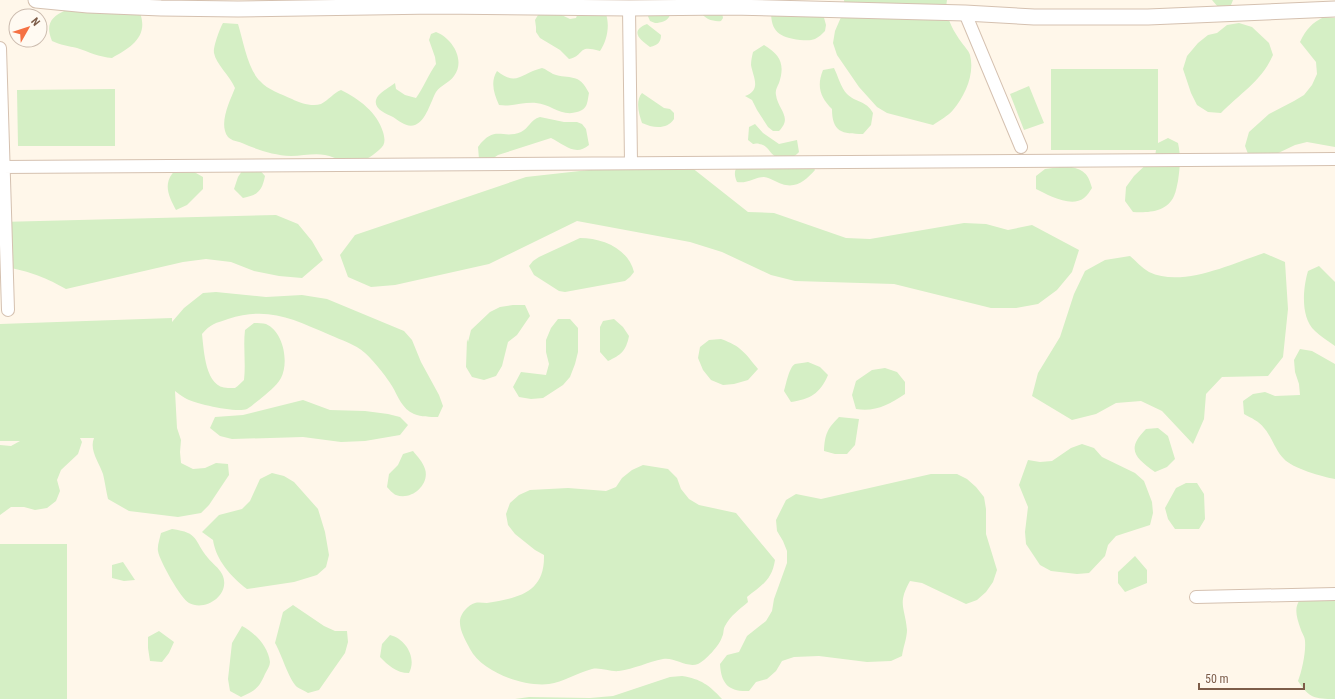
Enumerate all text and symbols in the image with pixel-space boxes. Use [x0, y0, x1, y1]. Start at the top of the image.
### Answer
north arrow [8, 8, 48, 48]
text: N [28, 15, 43, 29]
scale bar [1199, 665, 1304, 691]
text: 50 m [1205, 672, 1229, 686]

